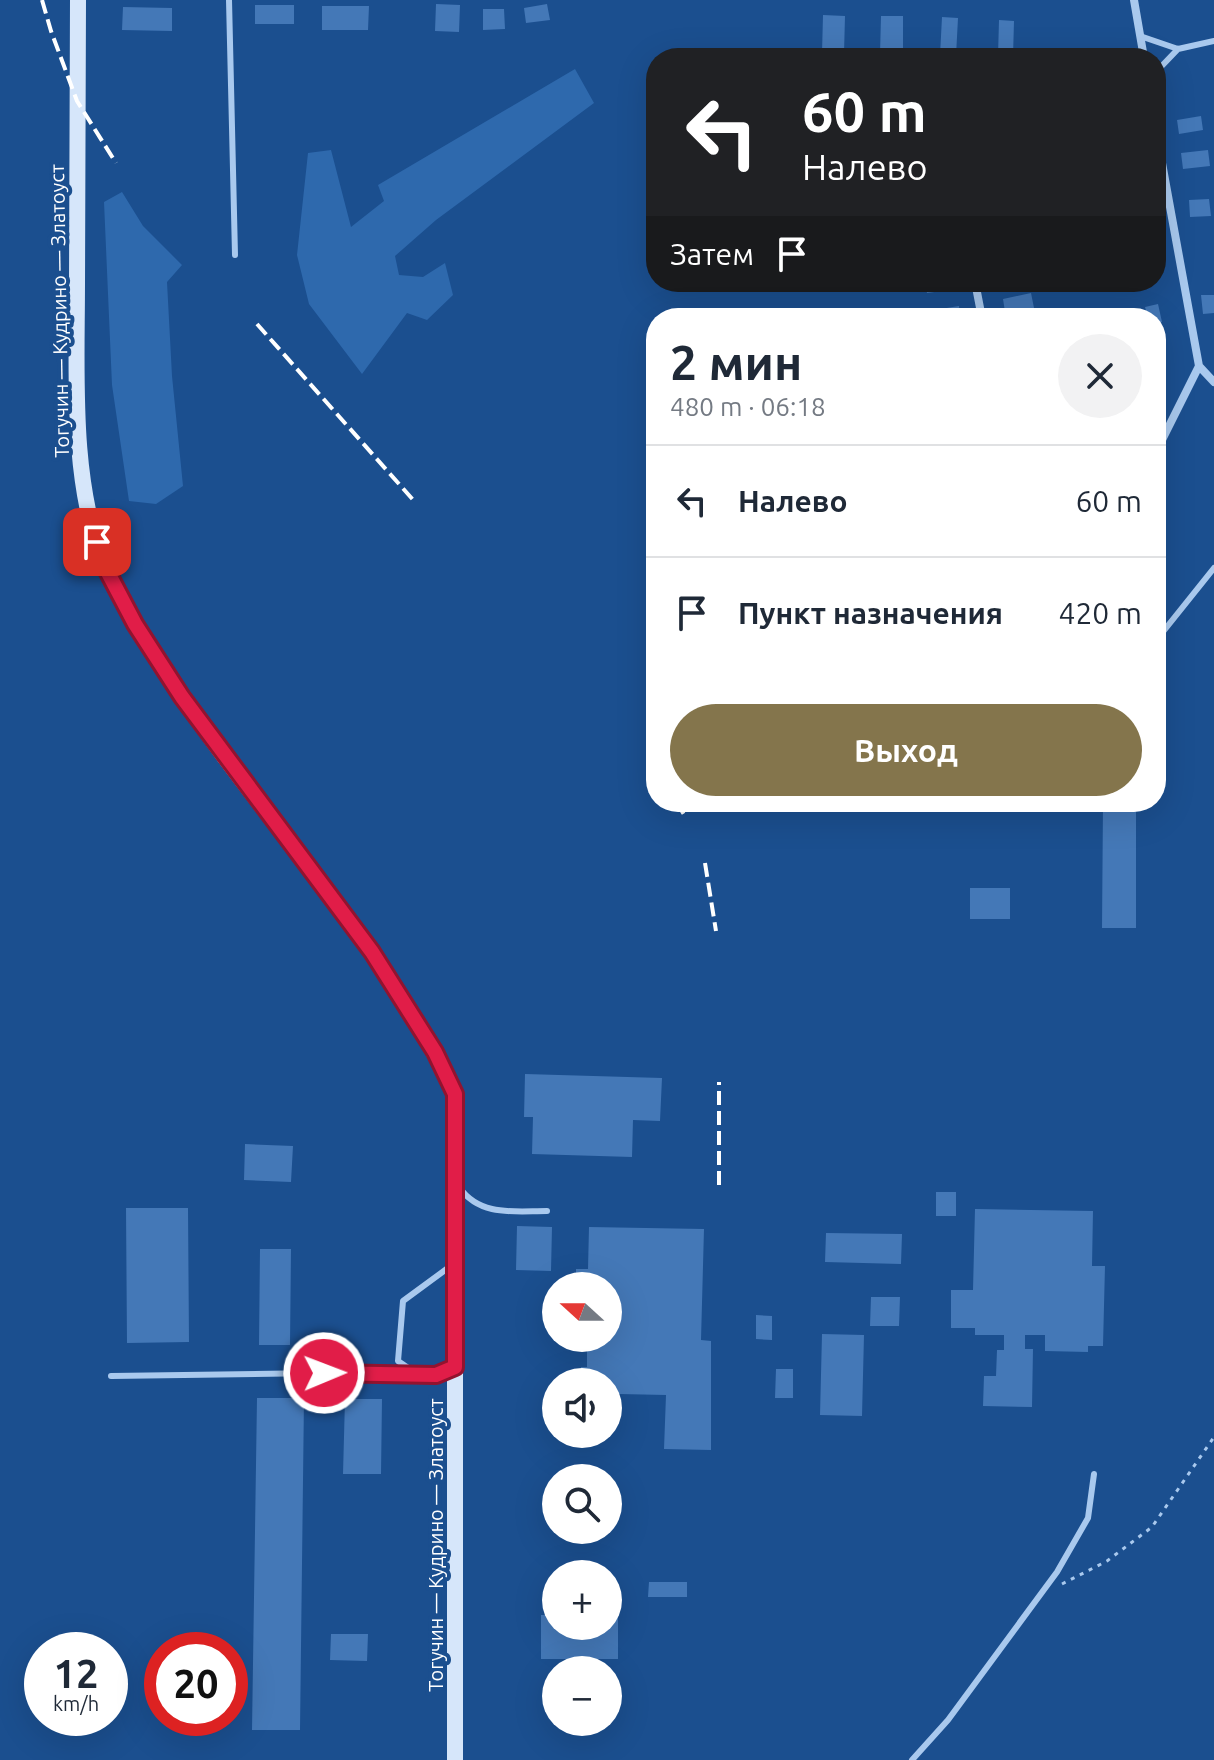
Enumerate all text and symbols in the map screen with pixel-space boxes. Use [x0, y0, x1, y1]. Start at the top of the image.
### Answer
icon: left [670, 80, 774, 184]
text: 60 m [802, 80, 927, 143]
text: Налево [802, 146, 927, 187]
street label: Тогучин — Кудрино — Златоуст [45, 164, 73, 458]
icon: arrive [770, 232, 814, 276]
text: Затем [670, 237, 754, 271]
button: close [1058, 334, 1142, 418]
text: 2 мин [670, 335, 802, 389]
text: 480 m · 06:18 [670, 392, 826, 421]
icon: left [670, 479, 714, 523]
text: Налево [738, 484, 848, 518]
text: 60 m [1075, 484, 1142, 518]
pin [63, 508, 131, 576]
icon: arrive [75, 520, 119, 564]
icon: arrive [670, 591, 714, 635]
text: Пункт назначения [738, 596, 1003, 630]
text: 420 m [1058, 596, 1142, 630]
button: Выход [670, 704, 1142, 796]
north arrow [542, 1272, 622, 1352]
map controls [542, 1272, 622, 1736]
position arrow [282, 1331, 366, 1415]
button: sound [542, 1368, 622, 1448]
street label: Тогучин — Кудрино — Златоуст [424, 1398, 447, 1692]
button: search [542, 1464, 622, 1544]
button: + [542, 1560, 622, 1640]
speed limit sign: 20 [144, 1632, 248, 1736]
text: 12 [53, 1651, 99, 1696]
button: − [542, 1656, 622, 1736]
text: km/h [53, 1692, 99, 1715]

